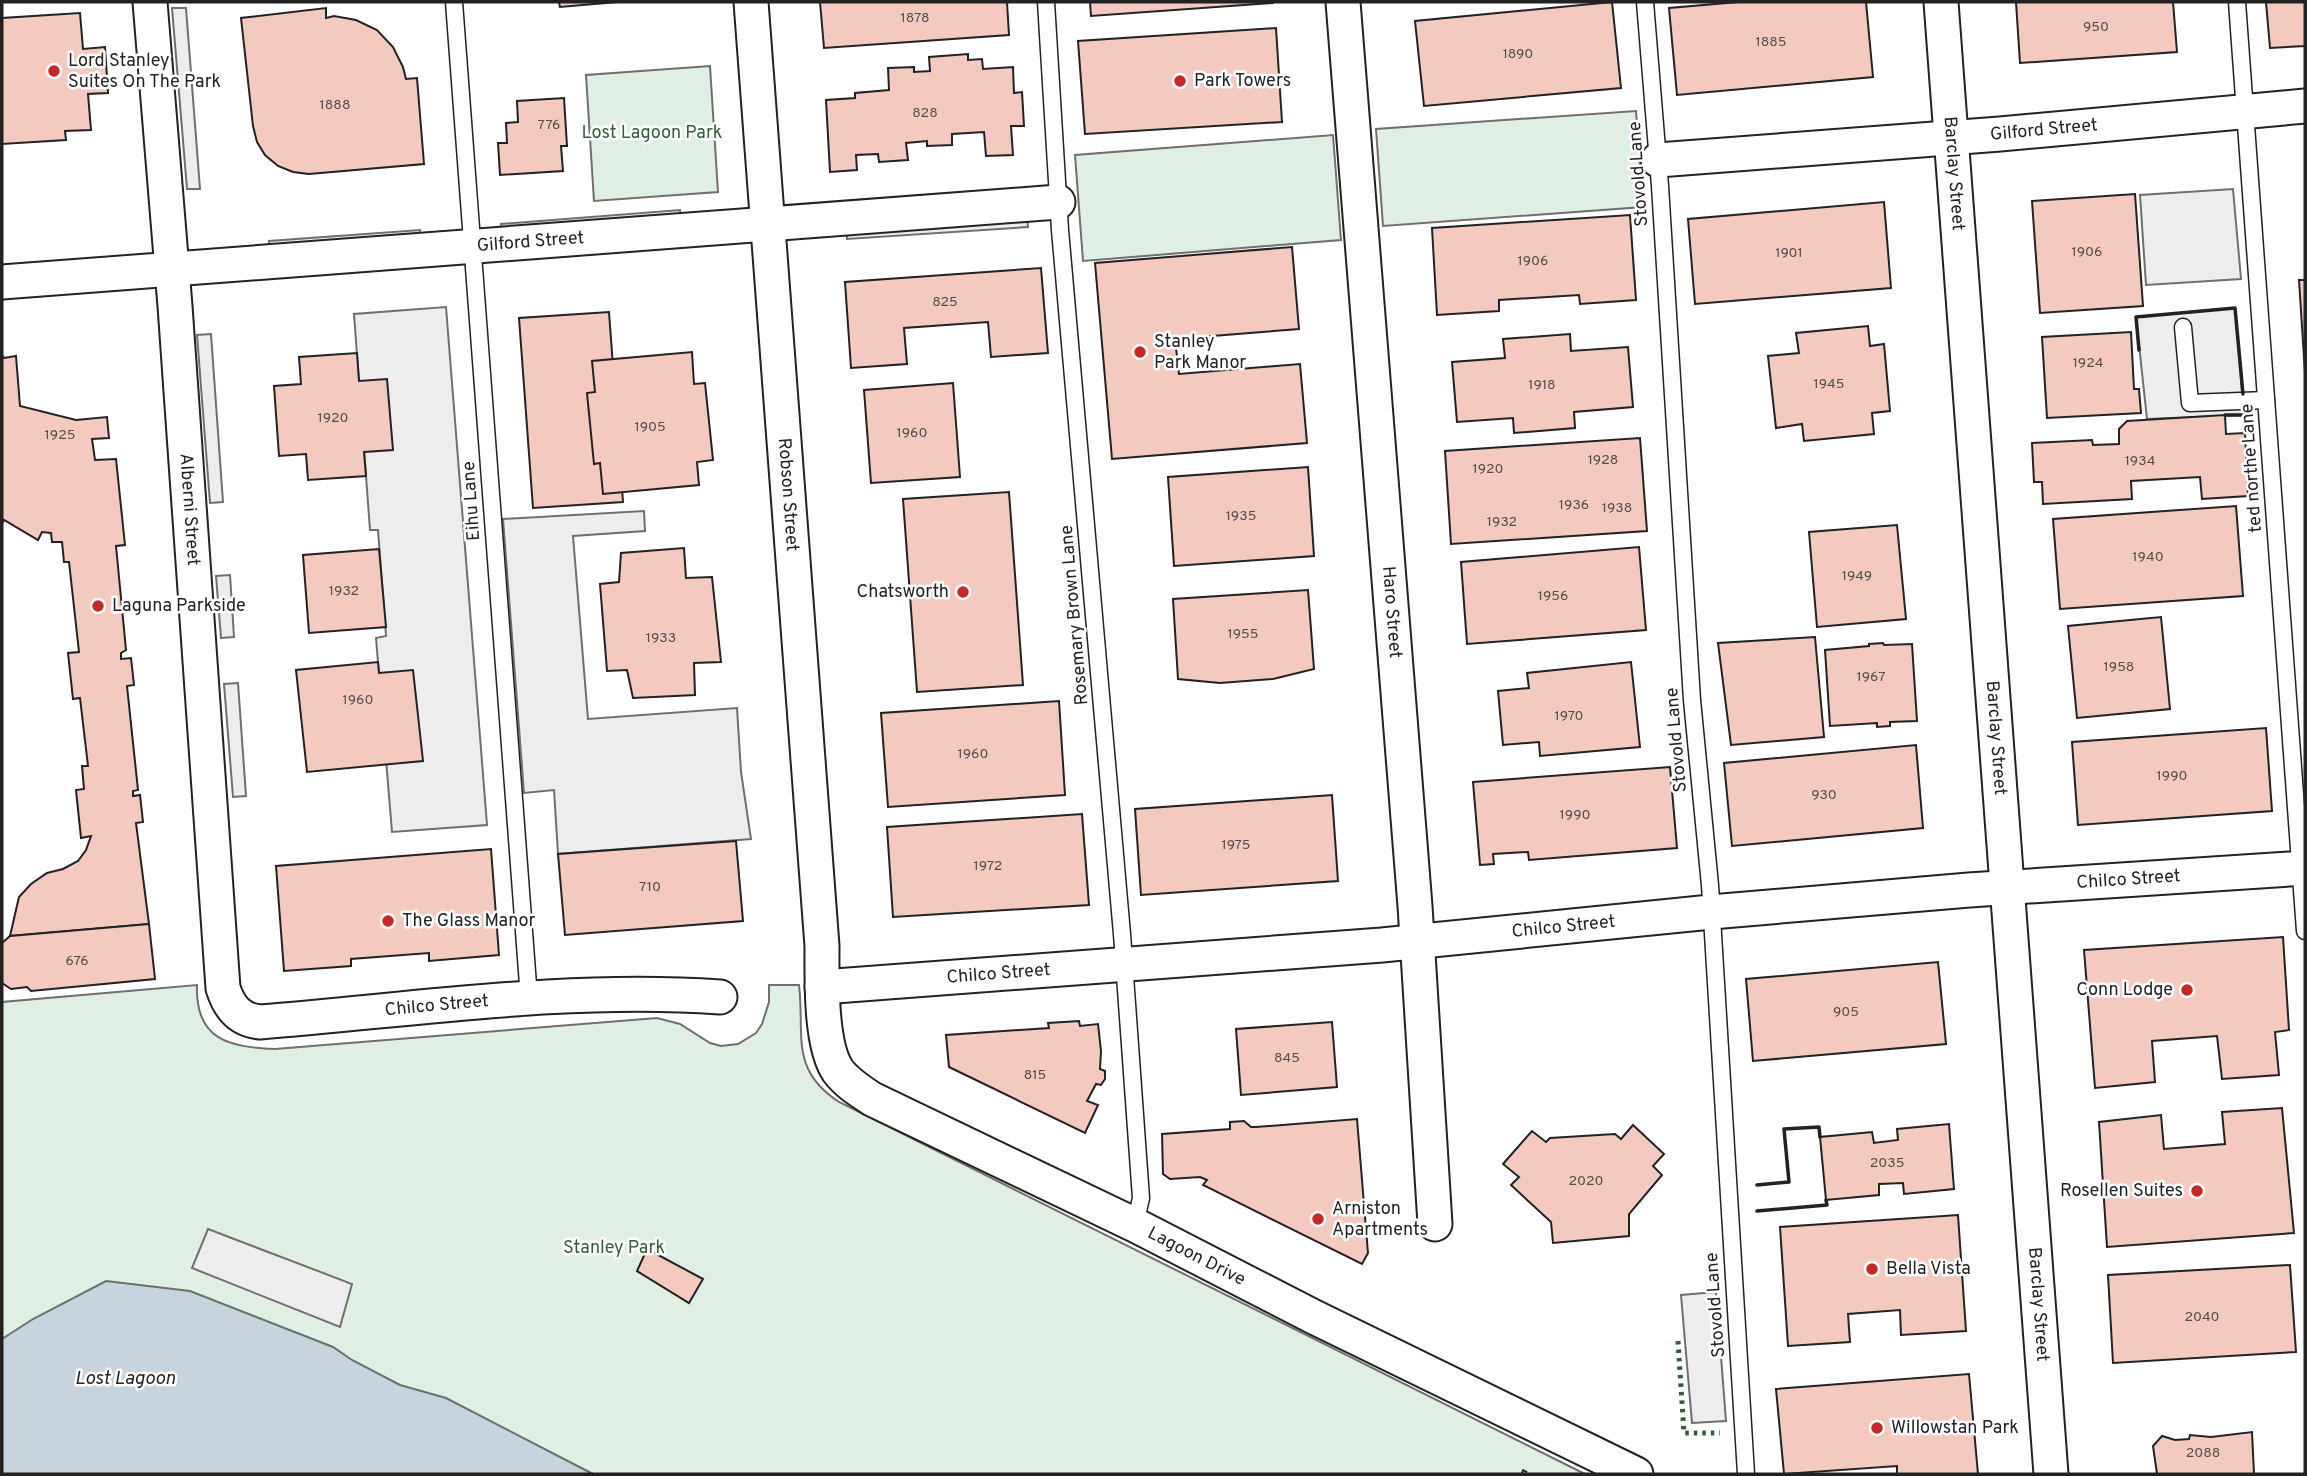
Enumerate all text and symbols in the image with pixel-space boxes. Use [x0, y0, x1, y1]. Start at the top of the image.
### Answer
house number: 1878 [900, 10, 930, 27]
house number: 950 [2083, 19, 2109, 36]
house number: 1885 [1755, 34, 1787, 51]
house number: 1890 [1503, 46, 1533, 63]
place label: Lord Stanley Suites On The Park [68, 50, 221, 94]
marker: Lord Stanley Suites On The Park [46, 63, 62, 79]
place label: Park Towers [1194, 70, 1291, 93]
marker: Park Towers [1172, 73, 1188, 89]
house number: 1888 [320, 97, 350, 114]
house number: 828 [912, 105, 938, 122]
street label: Gilford Street [1989, 114, 2099, 146]
street label: Barclay Street [1938, 115, 1970, 232]
house number: 776 [538, 117, 560, 134]
street label: Stovold Lane [1624, 121, 1654, 227]
park label: Lost Lagoon Park [582, 122, 722, 145]
street label: Gilford Street [476, 226, 585, 257]
house number: 1906 [2072, 244, 2102, 261]
house number: 1901 [1775, 245, 1803, 262]
house number: 1906 [1518, 253, 1548, 270]
house number: 825 [932, 294, 958, 311]
place label: Stanley Park Manor [1154, 331, 1246, 375]
marker: Stanley Park Manor [1132, 344, 1148, 360]
house number: 1924 [2073, 355, 2103, 372]
house number: 1945 [1814, 376, 1844, 393]
house number: 1918 [1528, 377, 1556, 394]
street label: ted northe Lane [2236, 403, 2268, 533]
house number: 1920 [317, 410, 349, 427]
house number: 1905 [634, 419, 666, 436]
house number: 1960 [897, 425, 927, 442]
house number: 1925 [45, 427, 75, 444]
street label: Robson Street [772, 437, 804, 552]
street label: Alberni Street [174, 452, 205, 566]
house number: 1928 [1588, 452, 1618, 469]
house number: 1934 [2125, 453, 2155, 470]
street label: Eihu Lane [458, 460, 486, 542]
house number: 1920 [1472, 461, 1504, 478]
house number: 1936 [1559, 497, 1589, 514]
house number: 1938 [1602, 500, 1632, 517]
house number: 1935 [1226, 508, 1256, 525]
house number: 1932 [1487, 514, 1517, 531]
street label: Rosemary Brown Lane [1056, 524, 1094, 706]
house number: 1940 [2132, 549, 2164, 566]
street label: Haro Street [1376, 565, 1407, 659]
house number: 1949 [1842, 568, 1872, 585]
place label: Chatsworth [857, 581, 949, 604]
house number: 1932 [329, 583, 359, 600]
marker: Chatsworth [955, 584, 971, 600]
house number: 1956 [1538, 588, 1568, 605]
place label: Laguna Parkside [112, 595, 246, 618]
marker: Laguna Parkside [90, 598, 106, 614]
house number: 1955 [1228, 626, 1258, 643]
house number: 1933 [646, 630, 676, 647]
house number: 1958 [2104, 659, 2134, 676]
house number: 1967 [1857, 669, 1885, 686]
street label: Barclay Street [1980, 680, 2012, 796]
street label: Stovold Lane [1661, 687, 1693, 793]
house number: 1960 [343, 692, 373, 709]
house number: 1970 [1554, 708, 1584, 725]
house number: 1960 [958, 746, 988, 763]
house number: 1990 [2157, 768, 2187, 785]
house number: 930 [1811, 787, 1837, 804]
house number: 1990 [1560, 807, 1590, 824]
house number: 1975 [1221, 837, 1251, 854]
house number: 1972 [974, 858, 1002, 875]
street label: Chilco Street [2076, 865, 2181, 894]
house number: 710 [639, 879, 661, 896]
place label: The Glass Manor [402, 910, 536, 933]
street label: Chilco Street [1511, 910, 1616, 943]
marker: The Glass Manor [380, 913, 396, 929]
house number: 676 [65, 953, 89, 970]
street label: Chilco Street [946, 958, 1051, 989]
place label: Conn Lodge [2076, 979, 2173, 1002]
marker: Conn Lodge [2179, 982, 2195, 998]
street label: Chilco Street [384, 989, 490, 1022]
house number: 905 [1833, 1004, 1859, 1021]
house number: 845 [1274, 1050, 1300, 1067]
house number: 815 [1024, 1067, 1046, 1084]
house number: 2035 [1870, 1155, 1904, 1172]
house number: 2020 [1568, 1173, 1604, 1190]
place label: Rosellen Suites [2060, 1180, 2183, 1203]
marker: Rosellen Suites [2189, 1183, 2205, 1199]
place label: Arniston Apartments [1332, 1198, 1428, 1242]
marker: Arniston Apartments [1310, 1211, 1326, 1227]
street label: Lagoon Drive [1143, 1222, 1249, 1291]
park label: Stanley Park [563, 1237, 665, 1260]
street label: Barclay Street [2023, 1246, 2054, 1362]
street label: Stovold Lane [1701, 1252, 1731, 1358]
place label: Bella Vista [1886, 1258, 1971, 1281]
marker: Bella Vista [1864, 1261, 1880, 1277]
house number: 2040 [2184, 1309, 2220, 1326]
water label: Lost Lagoon [75, 1367, 176, 1391]
place label: Willowstan Park [1891, 1417, 2019, 1440]
marker: Willowstan Park [1869, 1420, 1885, 1436]
house number: 2088 [2186, 1445, 2220, 1462]

